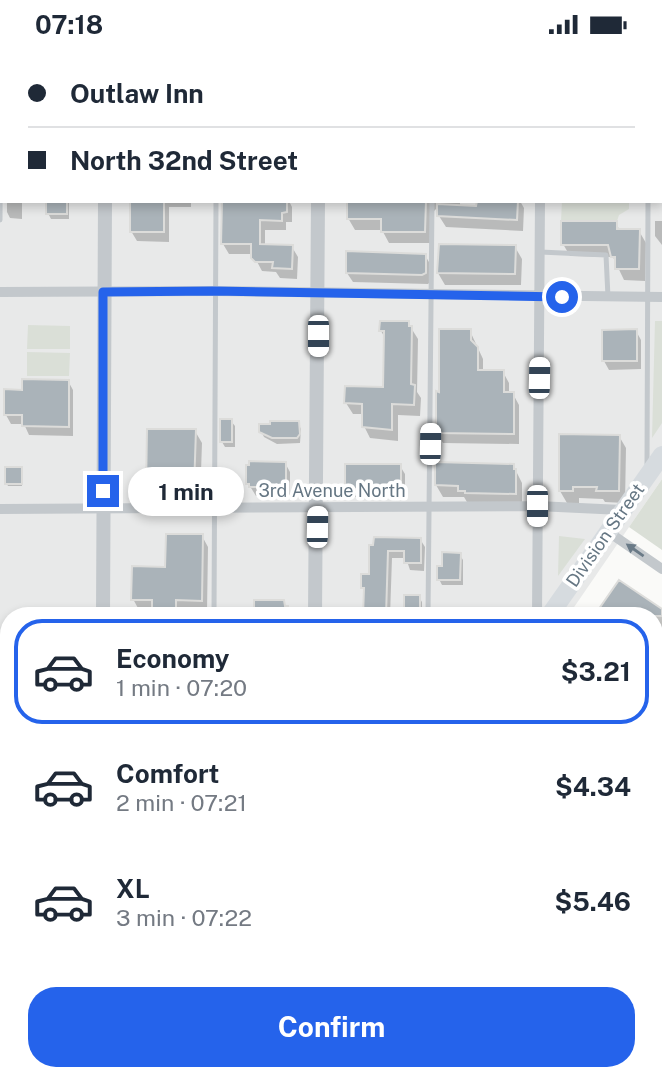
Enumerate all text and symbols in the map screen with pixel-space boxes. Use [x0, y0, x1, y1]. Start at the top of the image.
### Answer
text: 07:18 [35, 9, 103, 40]
text: Outlaw Inn [70, 78, 204, 109]
text: North 32nd Street [70, 145, 298, 176]
route start [546, 281, 578, 313]
car [308, 315, 329, 357]
car [529, 357, 550, 399]
car [420, 423, 441, 465]
callout: 1 min [128, 467, 243, 515]
route end [87, 475, 119, 507]
text: 1 min [158, 478, 214, 505]
street label: Division Street [562, 479, 648, 591]
street label: 3rd Avenue North [258, 480, 406, 501]
car [527, 485, 548, 527]
car [307, 506, 328, 548]
one-way arrow [626, 543, 644, 557]
icon: car [32, 640, 95, 703]
text: Economy [116, 643, 229, 674]
text: $3.21 [561, 656, 631, 687]
text: 1 min · 07:20 [116, 674, 247, 701]
icon: car [32, 755, 95, 818]
text: Comfort [116, 758, 219, 789]
text: $4.34 [555, 771, 631, 802]
text: 2 min · 07:21 [116, 789, 247, 816]
icon: car [32, 870, 95, 933]
text: XL [116, 873, 150, 904]
text: $5.46 [555, 886, 631, 917]
text: 3 min · 07:22 [116, 904, 252, 931]
button: Confirm [28, 987, 635, 1067]

